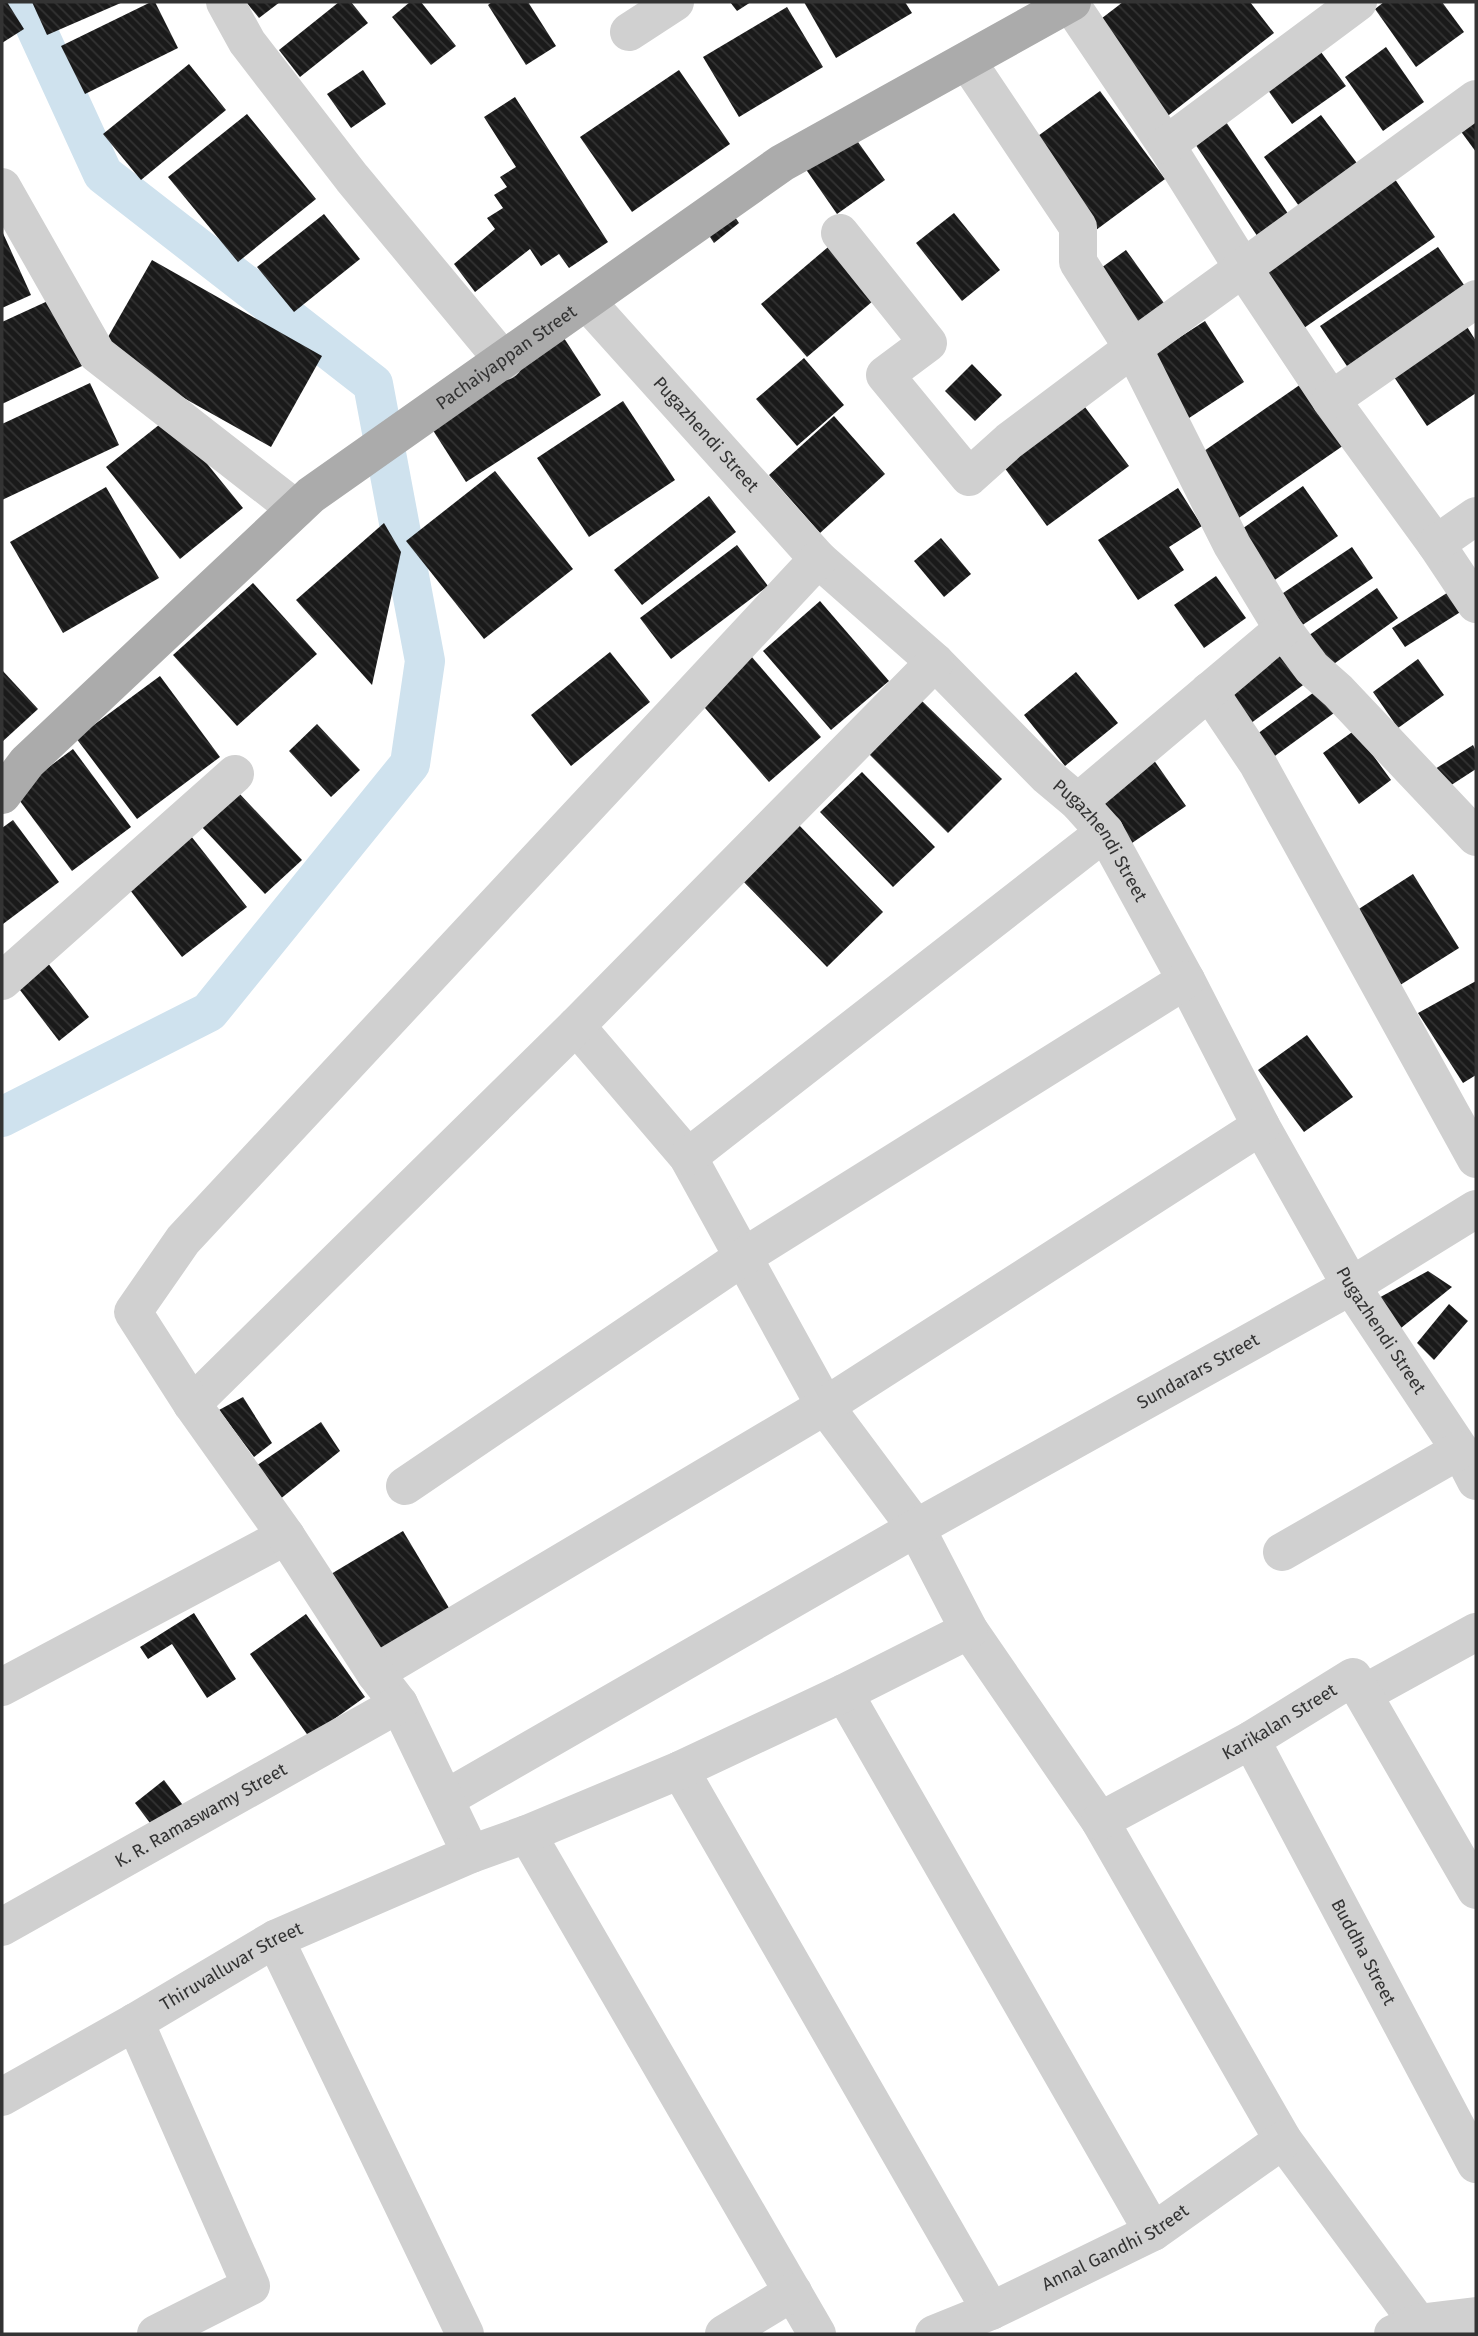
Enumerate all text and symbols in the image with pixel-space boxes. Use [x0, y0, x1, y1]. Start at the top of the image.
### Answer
street label: Pachaiyappan Street [432, 300, 581, 414]
street label: Pugazhendi Street [648, 372, 764, 497]
street label: Pugazhendi Street [1048, 775, 1152, 906]
street label: Pugazhendi Street [1331, 1263, 1431, 1399]
street label: Sundarars Street [1133, 1328, 1263, 1414]
street label: Karikalan Street [1218, 1679, 1341, 1765]
street label: K. R. Ramaswamy Street [111, 1758, 291, 1872]
street label: Buddha Street [1326, 1895, 1401, 2009]
street label: Thiruvalluvar Street [156, 1917, 306, 2016]
street label: Annal Gandhi Street [1038, 2199, 1193, 2295]

